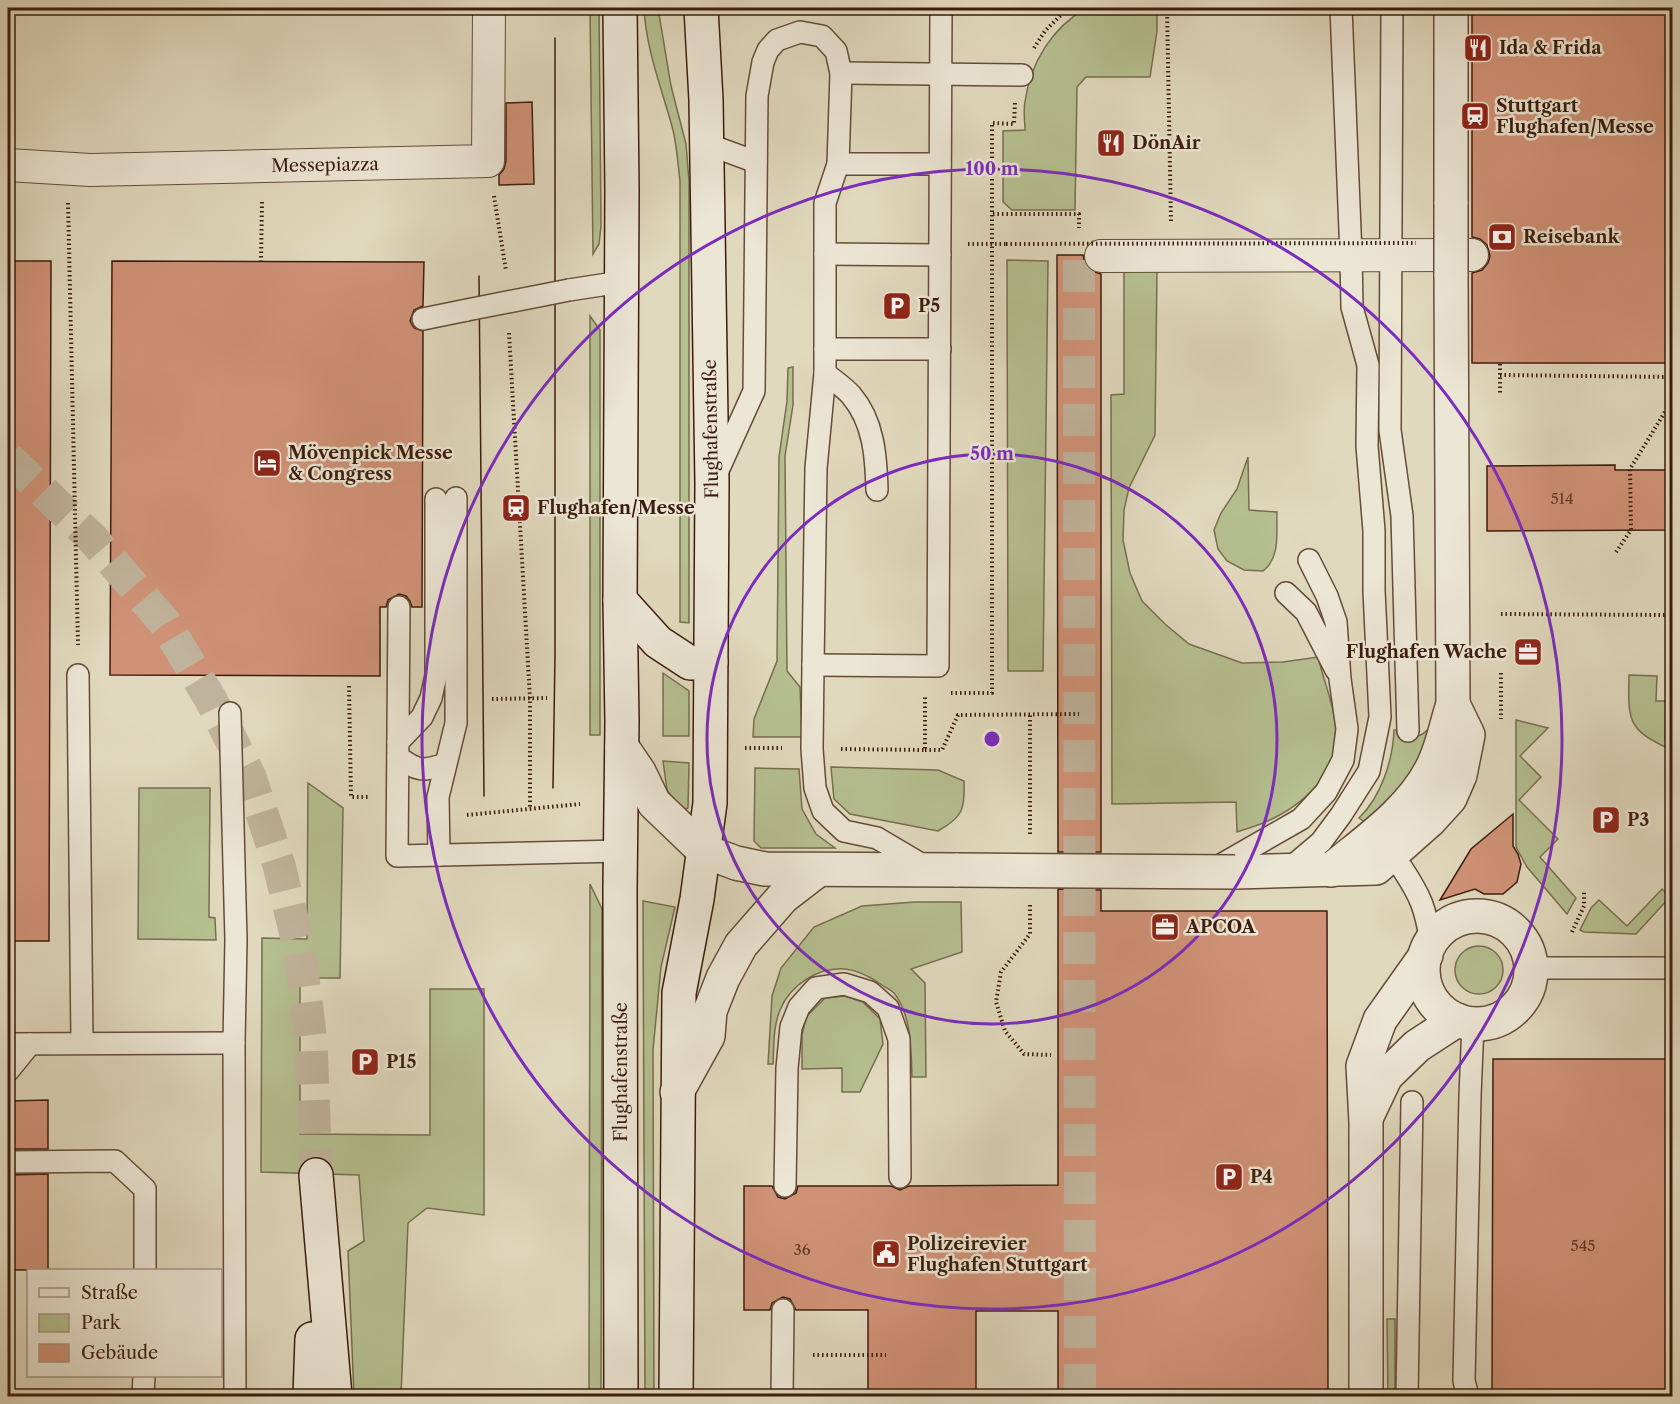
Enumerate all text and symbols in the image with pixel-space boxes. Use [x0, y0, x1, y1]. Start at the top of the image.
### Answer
restaurant icon: Ida & Frida [1462, 32, 1494, 64]
place label: Ida & Frida [1499, 37, 1602, 59]
place label: Stuttgart Flughafen/Messe [1496, 95, 1654, 138]
station icon: Stuttgart Flughafen/Messe [1459, 100, 1491, 132]
restaurant icon: DönAir [1095, 127, 1127, 159]
place label: DönAir [1132, 132, 1201, 154]
street label: Messepiazza [271, 153, 380, 177]
text: 100 m [965, 158, 1019, 180]
bank icon: Reisebank [1486, 221, 1518, 253]
place label: Reisebank [1523, 226, 1621, 248]
parking icon: P5 [881, 290, 913, 322]
place label: P5 [918, 295, 940, 317]
street label: Flughafenstraße [699, 359, 723, 499]
place label: Mövenpick Messe & Congress [288, 442, 453, 485]
text: 50 m [970, 443, 1014, 465]
hotel icon: Mövenpick Messe & Congress [251, 447, 283, 479]
house number: 514 [1550, 489, 1574, 508]
station icon: Flughafen/Messe [500, 492, 532, 524]
place label: Flughafen/Messe [537, 497, 695, 519]
office icon: Flughafen Wache [1512, 636, 1544, 668]
place label: Flughafen Wache [1346, 641, 1507, 663]
centre of rings [982, 729, 1002, 749]
parking icon: P3 [1590, 804, 1622, 836]
place label: P3 [1627, 809, 1650, 831]
office icon: APCOA [1149, 911, 1181, 943]
place label: APCOA [1185, 916, 1257, 938]
street label: Flughafenstraße [610, 1002, 632, 1142]
parking icon: P15 [349, 1046, 381, 1078]
place label: P15 [386, 1051, 416, 1073]
parking icon: P4 [1213, 1161, 1245, 1193]
place label: P4 [1250, 1166, 1273, 1188]
place label: Polizeirevier Flughafen Stuttgart [907, 1233, 1088, 1276]
house number: 545 [1571, 1236, 1595, 1255]
public building icon: Polizeirevier Flughafen Stuttgart [870, 1238, 902, 1270]
house number: 36 [793, 1240, 811, 1259]
legend [27, 1269, 222, 1377]
text: Straße [81, 1282, 138, 1304]
text: Park [81, 1312, 122, 1334]
text: Gebäude [81, 1342, 158, 1364]

